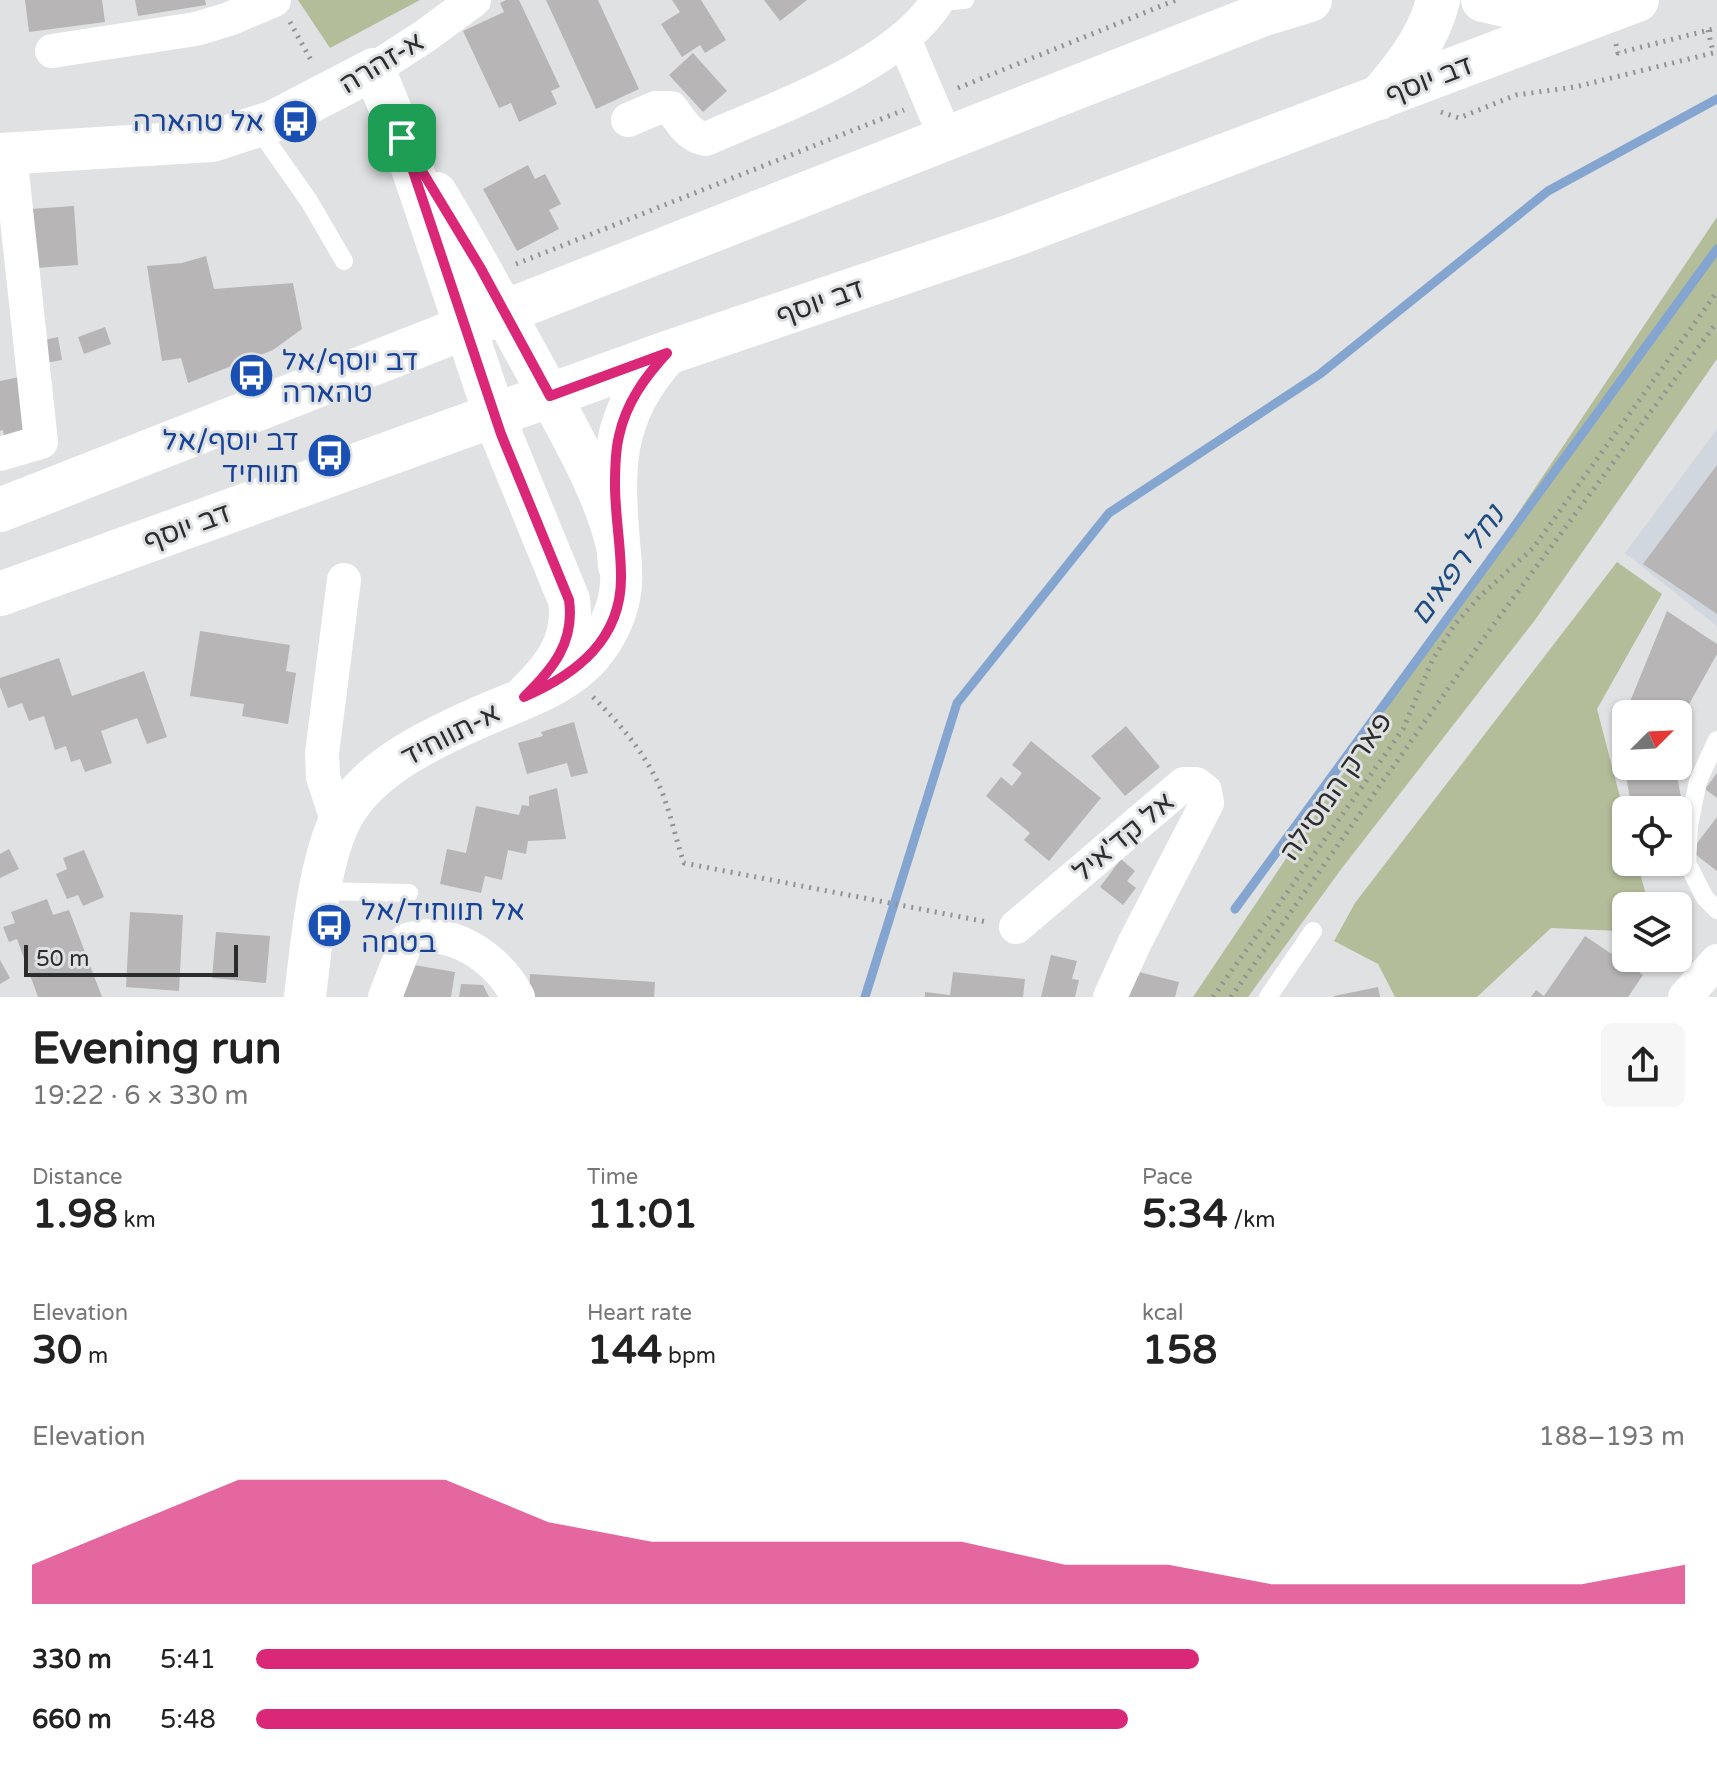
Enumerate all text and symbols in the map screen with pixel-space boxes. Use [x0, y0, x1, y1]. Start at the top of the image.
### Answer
street label: א-זהרה [333, 24, 430, 101]
street label: דב יוסף [1381, 48, 1478, 112]
bus stop icon: אל טהארה [271, 97, 319, 145]
pin [368, 104, 436, 172]
place label: אל טהארה [133, 105, 264, 139]
icon: arrive [380, 116, 424, 160]
street label: דב יוסף [772, 271, 869, 333]
place label: דב יוסף/אל טהארה [282, 344, 418, 410]
bus stop icon: דב יוסף/אל טהארה [227, 352, 275, 400]
place label: דב יוסף/אל תווחיד [163, 424, 299, 490]
bus stop icon: דב יוסף/אל תווחיד [306, 432, 354, 480]
street label: דב יוסף [139, 495, 236, 558]
water label: נחל רפאים [1402, 497, 1514, 632]
street label: א-תווחיד [395, 696, 505, 774]
north arrow [1612, 700, 1692, 780]
map controls [1612, 700, 1692, 972]
street label: פארק המסילה [1272, 706, 1400, 867]
street label: אל קד'איל [1066, 785, 1181, 889]
button: locate [1612, 796, 1692, 876]
button: layers [1612, 892, 1692, 972]
place label: אל תווחיד/אל בטמה [361, 894, 525, 960]
bus stop icon: אל תווחיד/אל בטמה [306, 902, 354, 950]
scale bar [24, 941, 238, 977]
text: 50 m [36, 946, 90, 972]
text: Evening run [32, 1023, 281, 1076]
button: share [1601, 1023, 1685, 1107]
text: 19:22 · 6 × 330 m [32, 1080, 248, 1111]
text: Distance [32, 1164, 123, 1190]
text: Time [587, 1164, 638, 1190]
text: Pace [1142, 1164, 1193, 1190]
text: 1.98 [32, 1190, 118, 1238]
text: 11:01 [587, 1190, 698, 1238]
text: 5:34 [1142, 1190, 1228, 1238]
text: km [118, 1207, 156, 1233]
text: /km [1228, 1207, 1275, 1233]
text: Elevation [32, 1300, 128, 1326]
text: Heart rate [587, 1300, 692, 1326]
text: kcal [1142, 1300, 1183, 1326]
text: 30 [32, 1326, 82, 1374]
text: 144 [587, 1326, 662, 1374]
text: 158 [1142, 1326, 1217, 1374]
text: m [82, 1343, 108, 1369]
text: bpm [662, 1343, 716, 1369]
text: Elevation [32, 1421, 146, 1452]
text: 188–193 m [1539, 1421, 1685, 1452]
text: 330 m [32, 1644, 112, 1675]
text: 5:41 [160, 1644, 216, 1675]
text: 660 m [32, 1704, 112, 1735]
text: 5:48 [160, 1704, 216, 1735]

